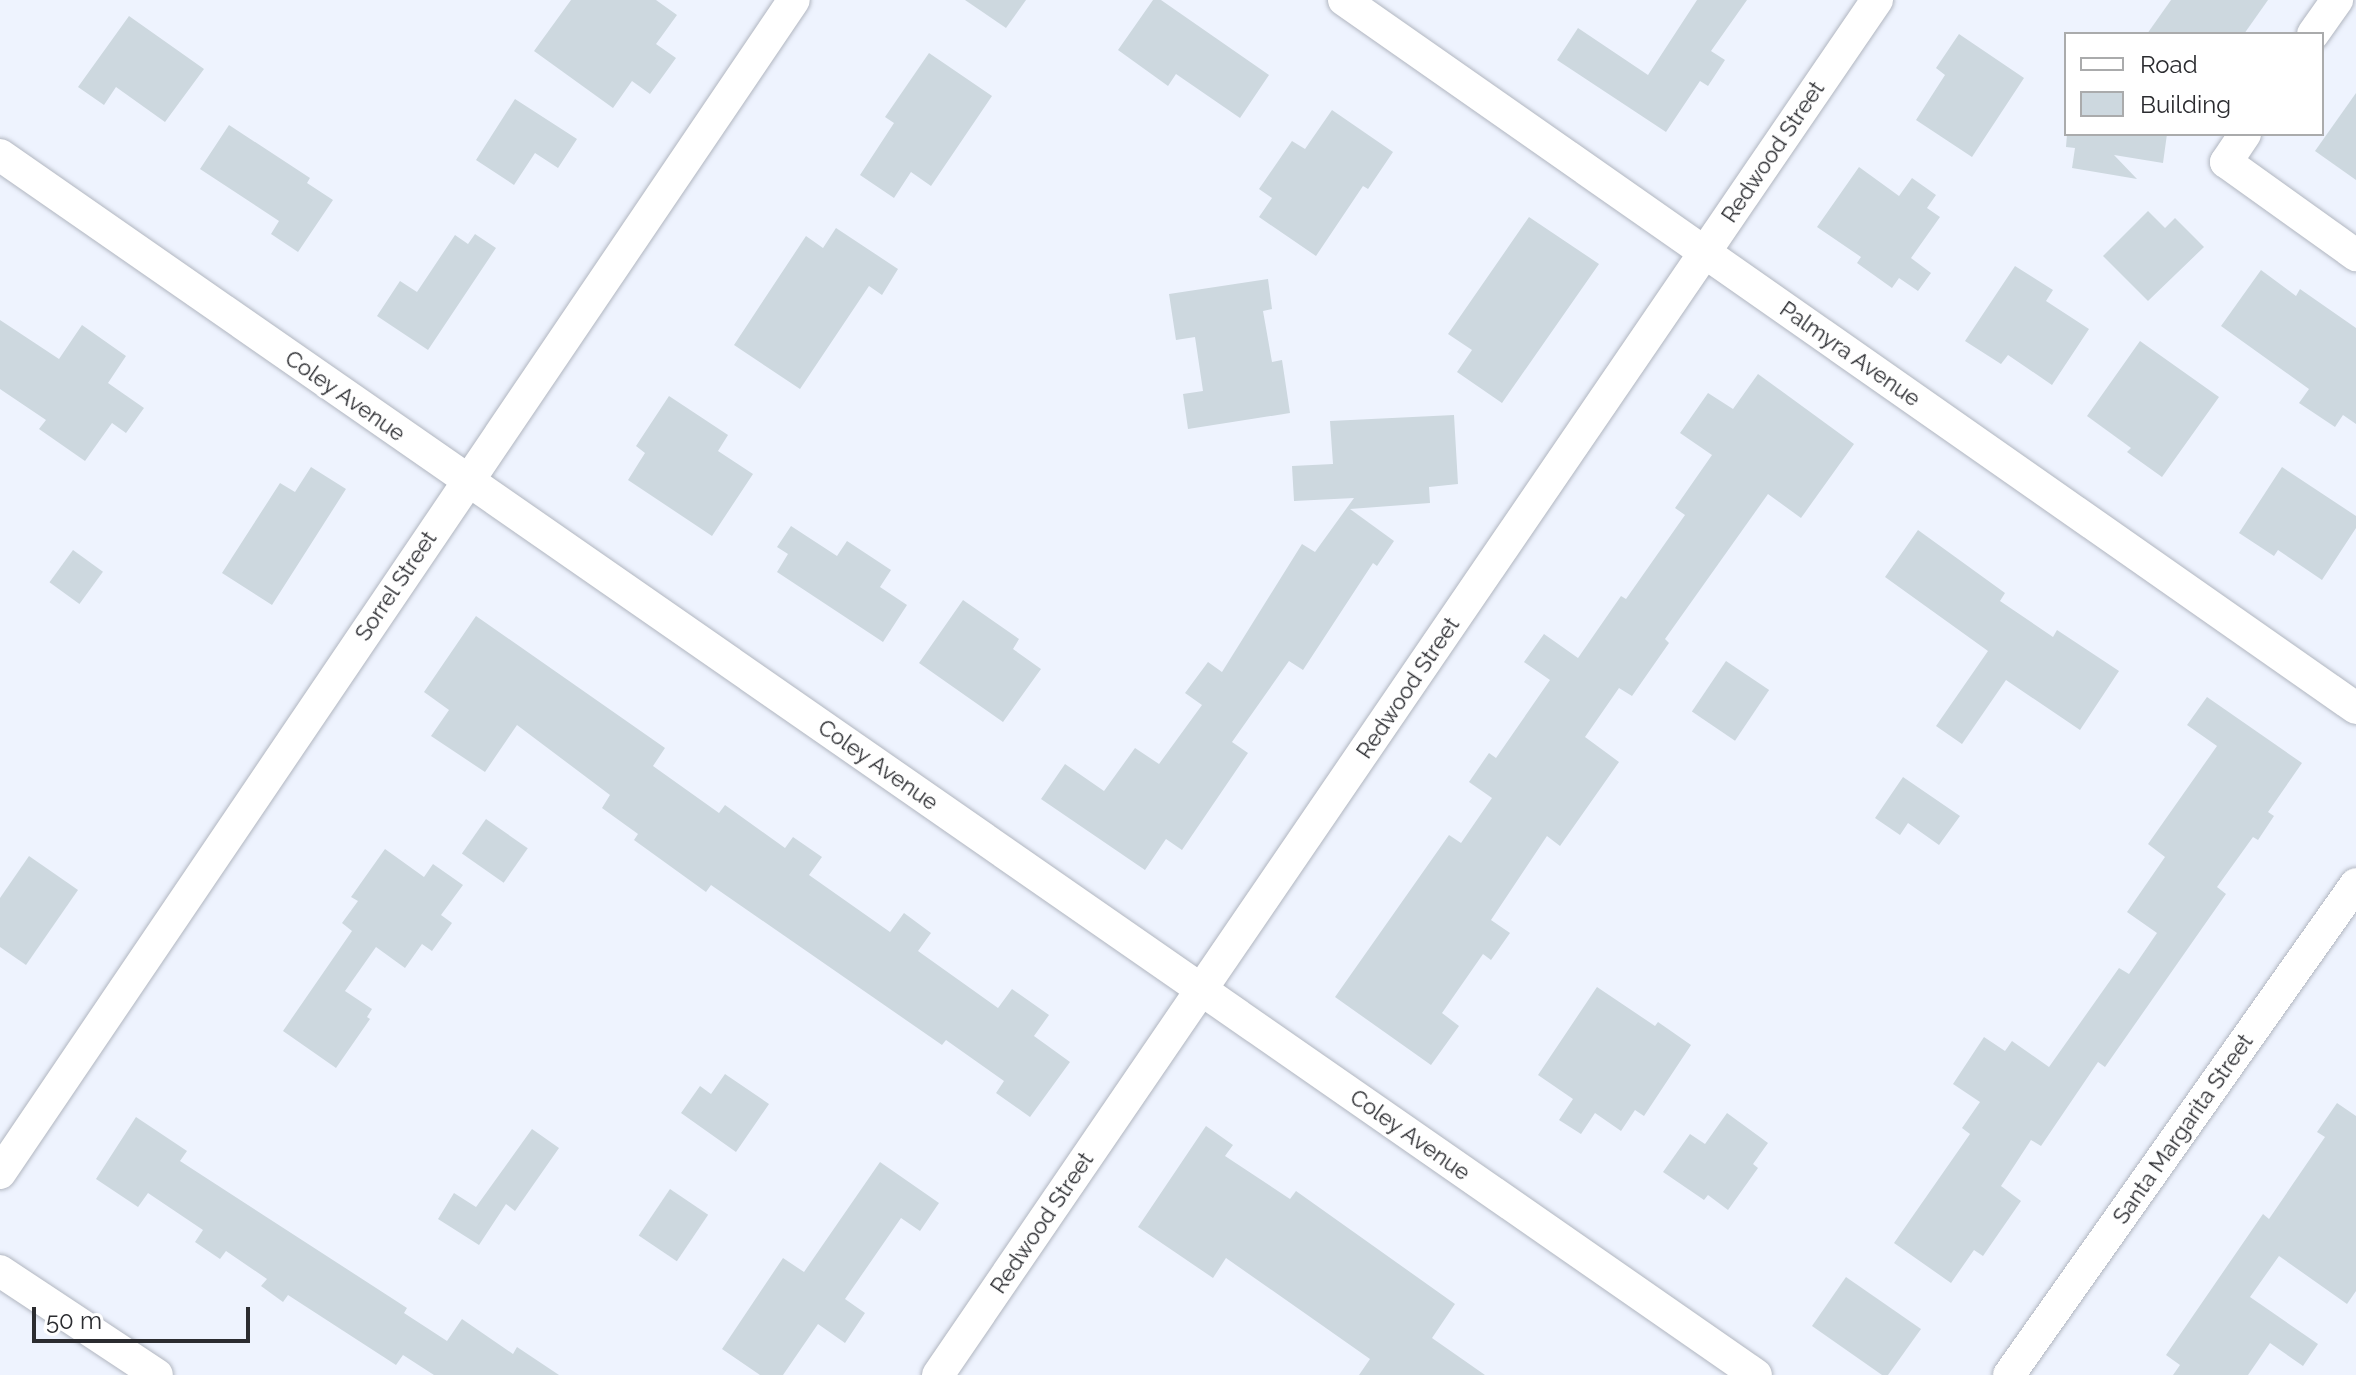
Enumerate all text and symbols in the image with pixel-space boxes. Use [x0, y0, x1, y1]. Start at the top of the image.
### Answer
legend [2064, 32, 2324, 136]
text: Road [2140, 50, 2198, 79]
street label: Redwood Street [1716, 76, 1830, 228]
text: Building [2140, 90, 2231, 119]
street label: Palmyra Avenue [1774, 296, 1926, 412]
street label: Coley Avenue [279, 345, 411, 447]
street label: Sorrel Street [350, 526, 442, 646]
street label: Redwood Street [1351, 612, 1465, 764]
street label: Coley Avenue [812, 714, 944, 816]
street label: Santa Margarita Street [2107, 1029, 2259, 1229]
street label: Coley Avenue [1344, 1084, 1476, 1186]
street label: Redwood Street [985, 1147, 1099, 1299]
scale bar [36, 1291, 254, 1341]
text: 50 m [46, 1306, 102, 1335]

